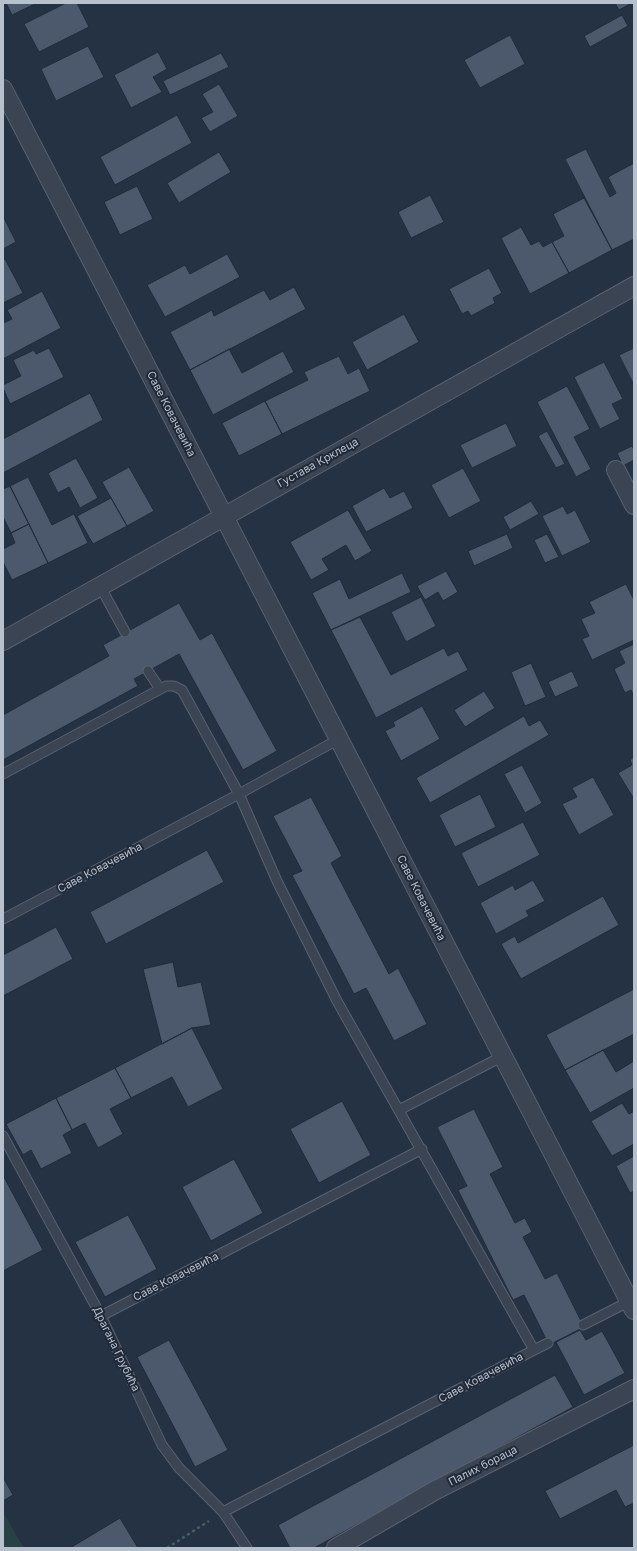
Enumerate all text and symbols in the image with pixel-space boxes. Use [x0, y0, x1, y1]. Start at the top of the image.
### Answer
street label: Саве Ковачевића [144, 369, 198, 459]
street label: Густава Крклеца [275, 435, 361, 491]
street label: Саве Ковачевића [55, 840, 145, 896]
street label: Саве Ковачевића [394, 853, 448, 943]
street label: Саве Ковачевића [131, 1250, 221, 1304]
street label: Драгана Грубића [90, 1304, 142, 1394]
street label: Саве Ковачевића [436, 1350, 526, 1406]
street label: Палих бораца [447, 1443, 519, 1489]

